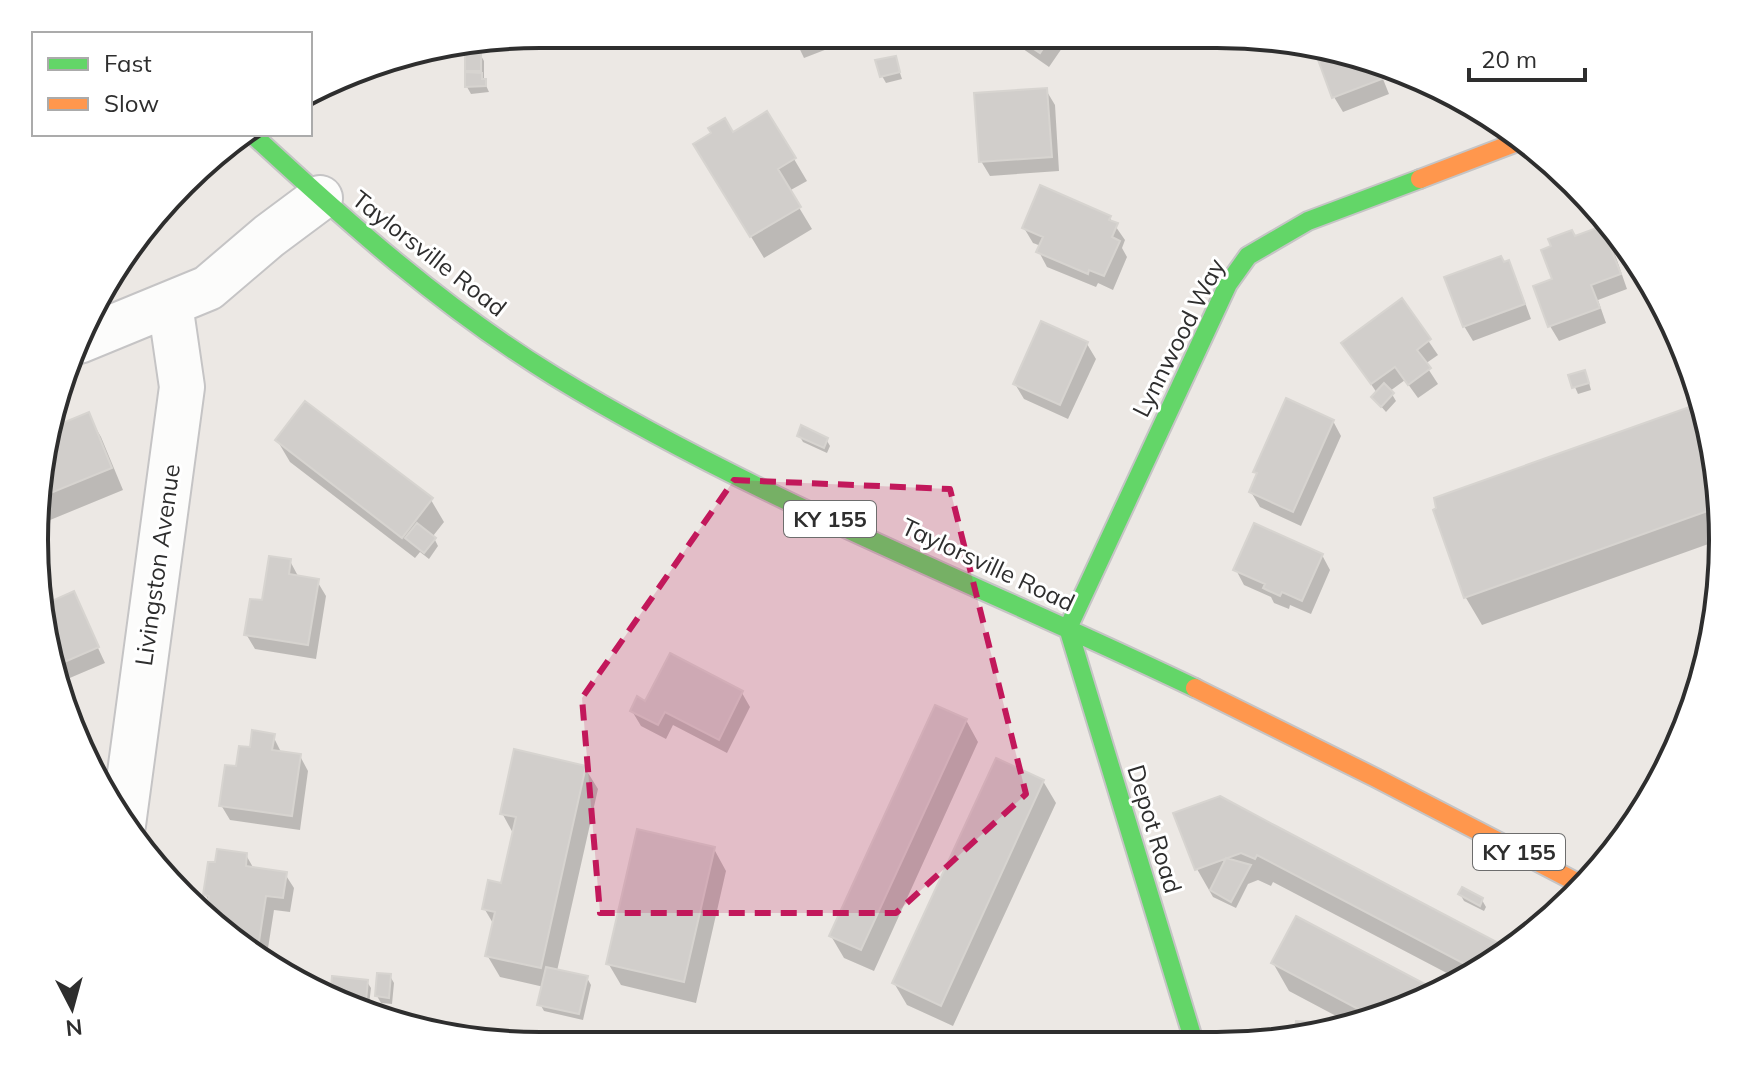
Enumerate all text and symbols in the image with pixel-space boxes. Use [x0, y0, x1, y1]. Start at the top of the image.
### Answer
legend [32, 32, 312, 136]
scale bar [1469, 32, 1585, 82]
text: 20 m [1481, 44, 1537, 74]
text: Fast [104, 48, 152, 78]
text: Slow [104, 88, 159, 118]
street label: Taylorsville Road [347, 184, 513, 323]
street label: Lynnwood Way [1125, 253, 1231, 422]
street label: Livingston Avenue [128, 462, 186, 668]
road number: KY 155 [784, 501, 876, 537]
street label: Taylorsville Road [897, 511, 1080, 617]
street label: Depot Road [1121, 761, 1189, 896]
road number: KY 155 [1473, 834, 1565, 870]
north arrow [32, 968, 112, 1048]
text: N [64, 1013, 84, 1043]

